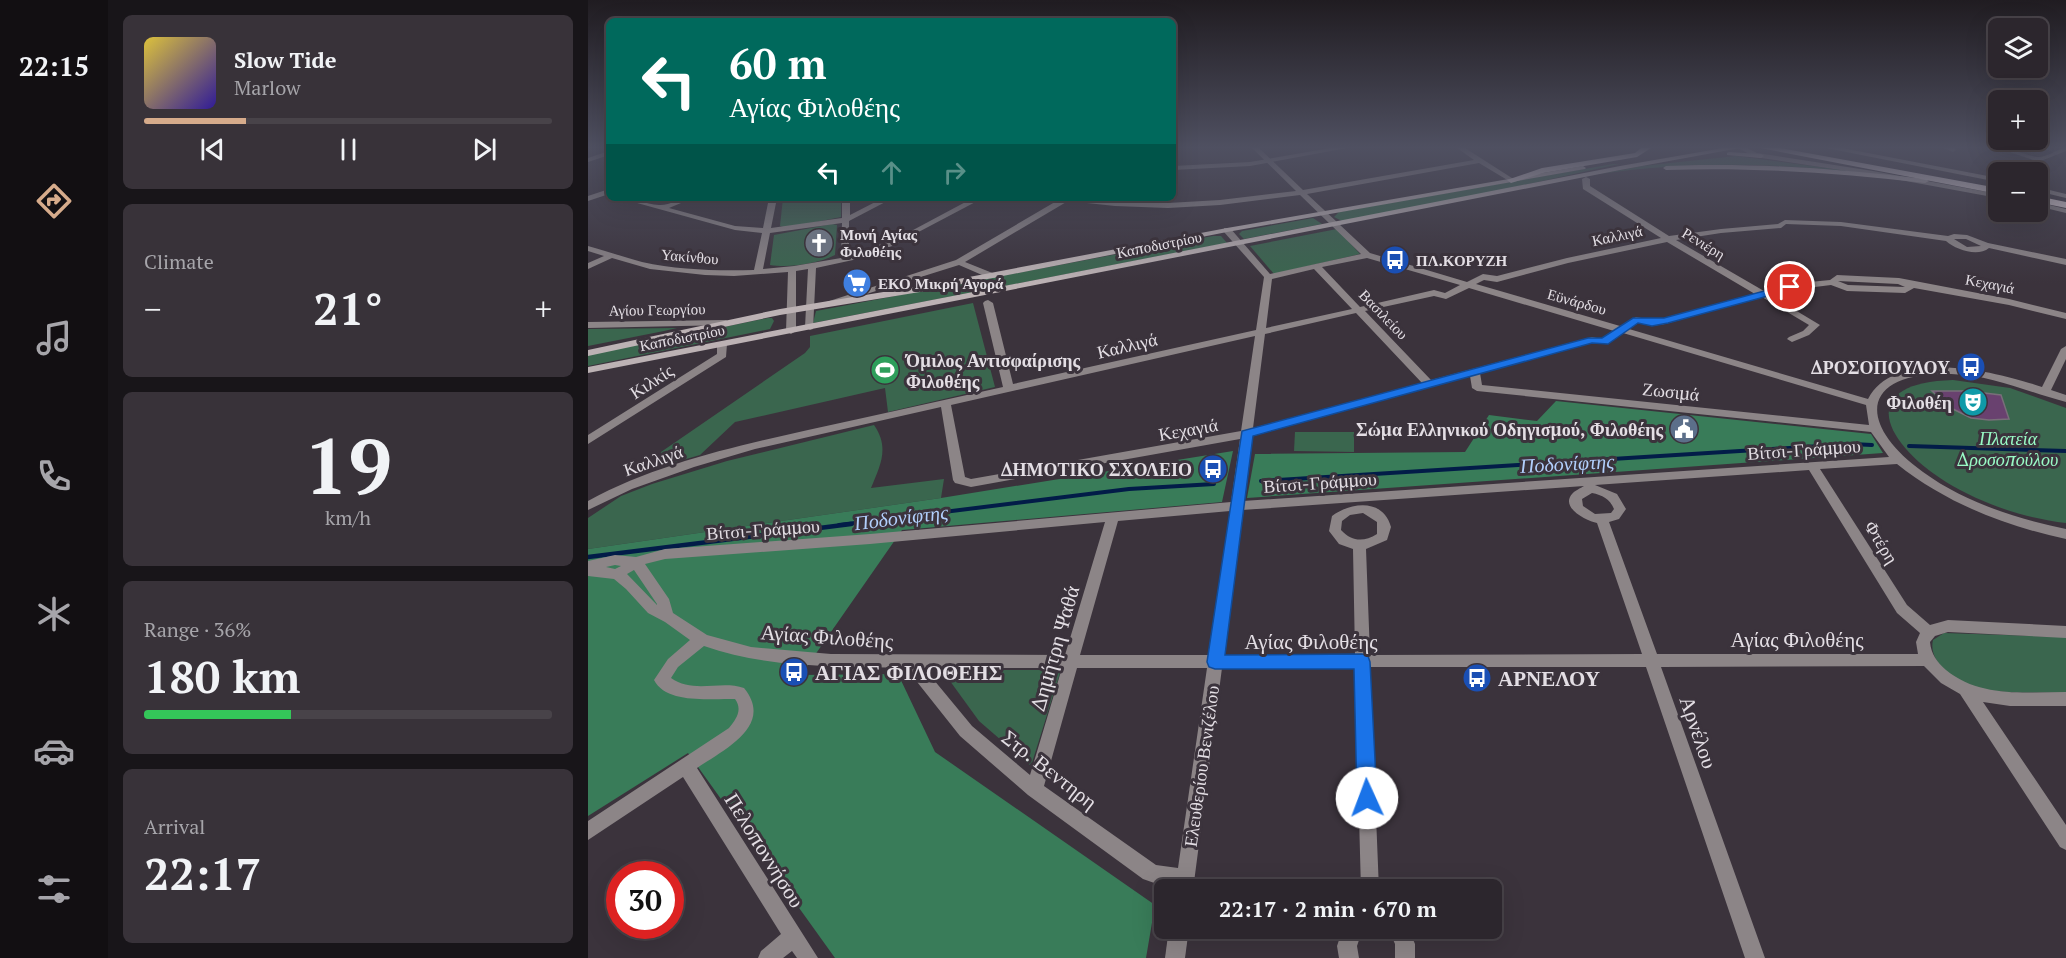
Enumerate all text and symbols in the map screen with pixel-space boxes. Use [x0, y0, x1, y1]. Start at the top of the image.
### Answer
map controls [1988, 18, 2048, 222]
button: layers [1988, 18, 2048, 78]
text: 60 m [729, 35, 827, 91]
icon: left [630, 42, 708, 120]
text: Slow Tide [234, 45, 337, 74]
text: 22:15 [19, 48, 89, 84]
text: Marlow [234, 74, 301, 101]
text: Αγίας Φιλοθέης [729, 89, 900, 125]
button: + [1988, 90, 2048, 150]
icon: previous [196, 133, 229, 166]
icon: pause [332, 133, 365, 166]
icon: next [468, 133, 501, 166]
icon: left [812, 156, 845, 189]
icon: ahead [875, 156, 908, 189]
icon: right [938, 156, 971, 189]
button: − [1988, 162, 2048, 222]
icon: directions [33, 180, 75, 222]
street label: Καλλιγά [1590, 220, 1644, 250]
street label: Ρενιέρη [1679, 222, 1729, 264]
place label: Μονή Αγίας Φιλοθέης [840, 224, 918, 261]
street label: Καποδιστρίου [1115, 226, 1203, 262]
church icon: Μονή Αγίας Φιλοθέης [803, 227, 835, 259]
street label: Υακίνθου [660, 244, 720, 268]
bus stop icon: ΠΛ.ΚΟΡΥΖΗ [1379, 244, 1411, 276]
text: Climate [144, 248, 214, 275]
place label: ΠΛ.ΚΟΡΥΖΗ [1416, 250, 1508, 270]
pin [1764, 261, 1815, 312]
supermarket icon: ΕΚΟ Μικρή Αγορά [841, 267, 873, 299]
street label: Κεχαγιά [1964, 268, 2017, 298]
icon: arrive [1773, 270, 1806, 303]
place label: ΕΚΟ Μικρή Αγορά [878, 273, 1004, 293]
text: 21° [313, 278, 383, 338]
street label: Εϋνάρδου [1545, 283, 1609, 319]
street label: Βασιλείου [1355, 285, 1413, 343]
text: − [144, 287, 162, 330]
text: + [534, 287, 552, 330]
street label: Αγίου Γεωργίου [608, 298, 706, 320]
icon: music [33, 317, 75, 359]
street label: Καποδιστρίου [638, 319, 726, 355]
street label: Καλλιγά [1094, 326, 1160, 364]
place label: Όμιλος Αντισφαίρισης Φιλοθέης [904, 348, 1081, 393]
bus stop icon: ΔΡΟΣΟΠΟΥΛΟΥ [1955, 351, 1987, 383]
sports icon: Όμιλος Αντισφαίρισης Φιλοθέης [869, 354, 901, 386]
place label: ΔΡΟΣΟΠΟΥΛΟΥ [1811, 355, 1950, 379]
street label: Κιλκίς [625, 358, 677, 404]
street label: Ζωσιμά [1641, 376, 1701, 406]
theatre icon: Φιλοθέη [1957, 386, 1989, 418]
place label: Φιλοθέη [1886, 390, 1952, 414]
street label: Κεχαγιά [1156, 412, 1220, 446]
text: 19 [304, 413, 392, 516]
public building icon: Σώμα Ελληνικού Οδηγισμού, Φιλοθέης [1668, 413, 1700, 445]
place label: Σώμα Ελληνικού Οδηγισμού, Φιλοθέης [1356, 417, 1663, 441]
park label: Πλατεία Δροσοπούλου [1957, 426, 2058, 471]
street label: Βίτσι-Γράμμου [1746, 433, 1862, 465]
street label: Καλλιγά [620, 439, 686, 481]
water label: Ποδονίφτης [1518, 447, 1616, 479]
bus stop icon: ΔΗΜΟΤΙΚΟ ΣΧΟΛΕΙΟ [1197, 453, 1229, 485]
icon: phone [33, 455, 75, 497]
place label: ΔΗΜΟΤΙΚΟ ΣΧΟΛΕΙΟ [1001, 457, 1192, 481]
street label: Βίτσι-Γράμμου [1262, 466, 1378, 498]
water label: Ποδονίφτης [851, 498, 950, 536]
text: km/h [325, 504, 371, 531]
street label: Βίτσι-Γράμμου [705, 513, 821, 545]
street label: Φτέρη [1860, 516, 1904, 568]
street label: Δημήτρη Ψαθά [1023, 582, 1085, 714]
icon: climate [33, 593, 75, 635]
text: Range · 36% [144, 616, 251, 643]
street label: Αγίας Φιλοθέης [760, 617, 895, 655]
street label: Αγίας Φιλοθέης [1731, 625, 1864, 653]
street label: Αγίας Φιλοθέης [1245, 627, 1378, 655]
text: 180 km [144, 646, 300, 706]
bus stop icon: ΑΓΙΑΣ ΦΙΛΟΘΕΗΣ [778, 656, 810, 688]
place label: ΑΓΙΑΣ ΦΙΛΟΘΕΗΣ [815, 658, 1002, 686]
bus stop icon: ΑΡΝΕΛΟΥ [1461, 662, 1493, 694]
place label: ΑΡΝΕΛΟΥ [1498, 664, 1600, 692]
street label: Ελευθερίου Βενιζέλου [1178, 684, 1224, 848]
street label: Αρνέλου [1674, 692, 1724, 772]
street label: Στρ. Βεντηρη [996, 723, 1104, 815]
icon: car [33, 730, 75, 772]
position arrow [1335, 766, 1399, 830]
street label: Πελοποννήσου [719, 787, 811, 913]
text: Arrival [144, 813, 205, 840]
text: 22:17 [144, 843, 261, 903]
speed limit sign: 30 [606, 861, 684, 939]
icon: filters [33, 868, 75, 910]
text: 22:17 · 2 min · 670 m [1219, 894, 1437, 923]

